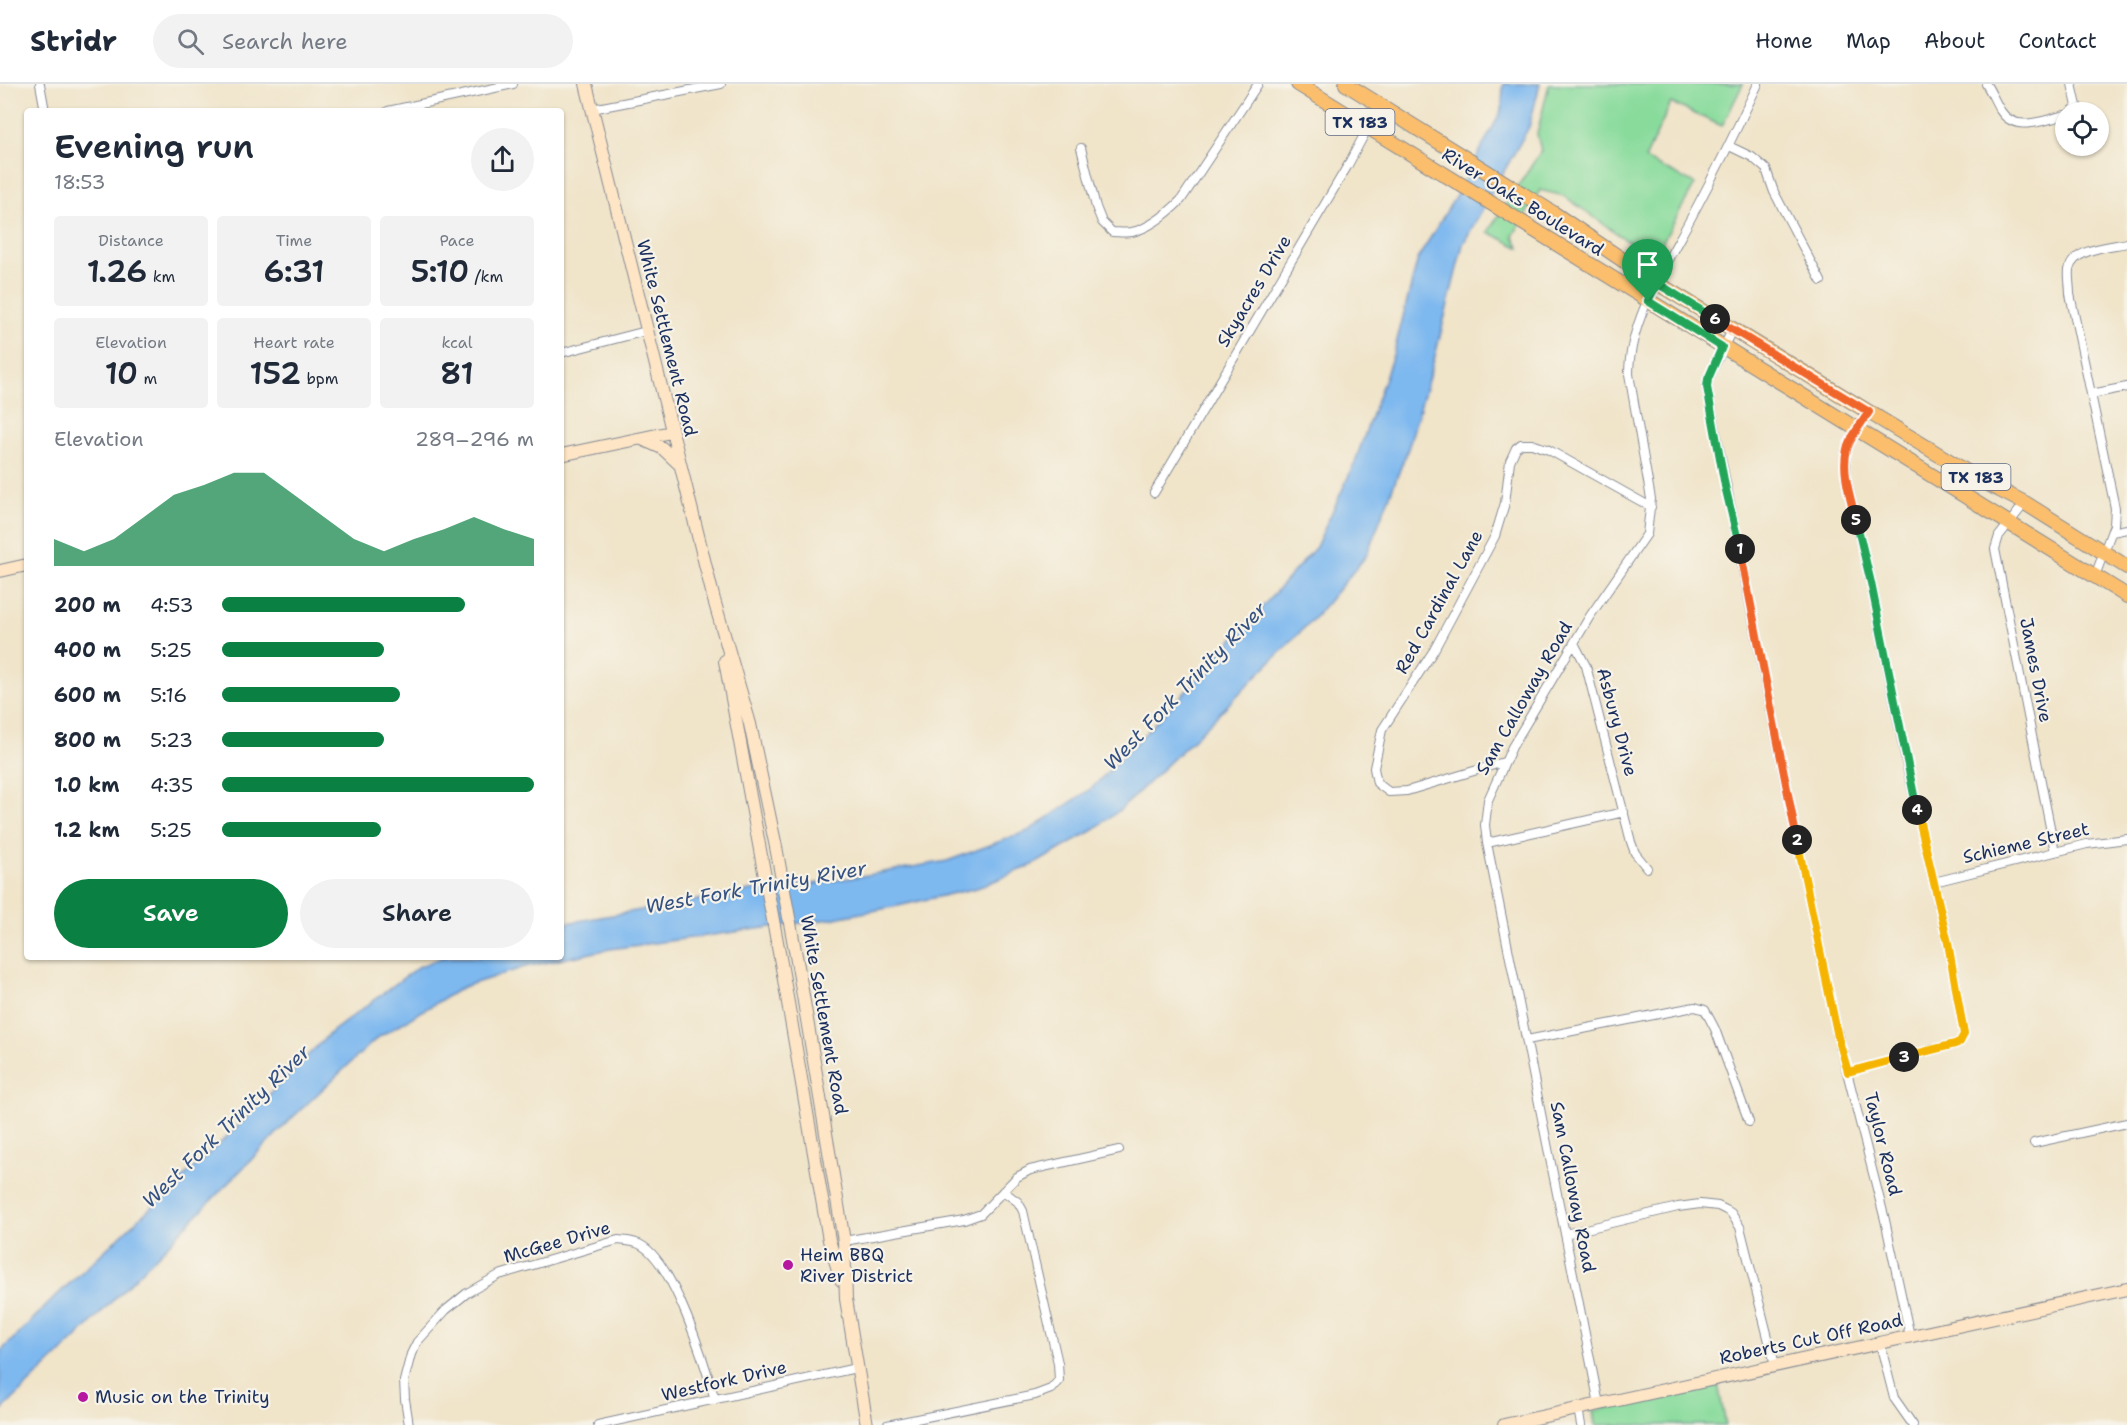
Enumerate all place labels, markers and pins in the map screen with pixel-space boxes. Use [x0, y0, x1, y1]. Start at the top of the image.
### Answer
pin [1622, 239, 1673, 301]
pin: 6 [1700, 304, 1730, 334]
pin: 5 [1841, 505, 1871, 535]
pin: 1 [1725, 534, 1755, 564]
pin: 4 [1902, 795, 1932, 825]
pin: 2 [1782, 825, 1812, 855]
pin: 3 [1889, 1042, 1919, 1072]
place label: Heim BBQ River District [800, 1243, 913, 1288]
marker: Heim BBQ River District [781, 1258, 795, 1272]
place label: Music on the Trinity [95, 1385, 270, 1409]
marker: Music on the Trinity [76, 1390, 90, 1404]

